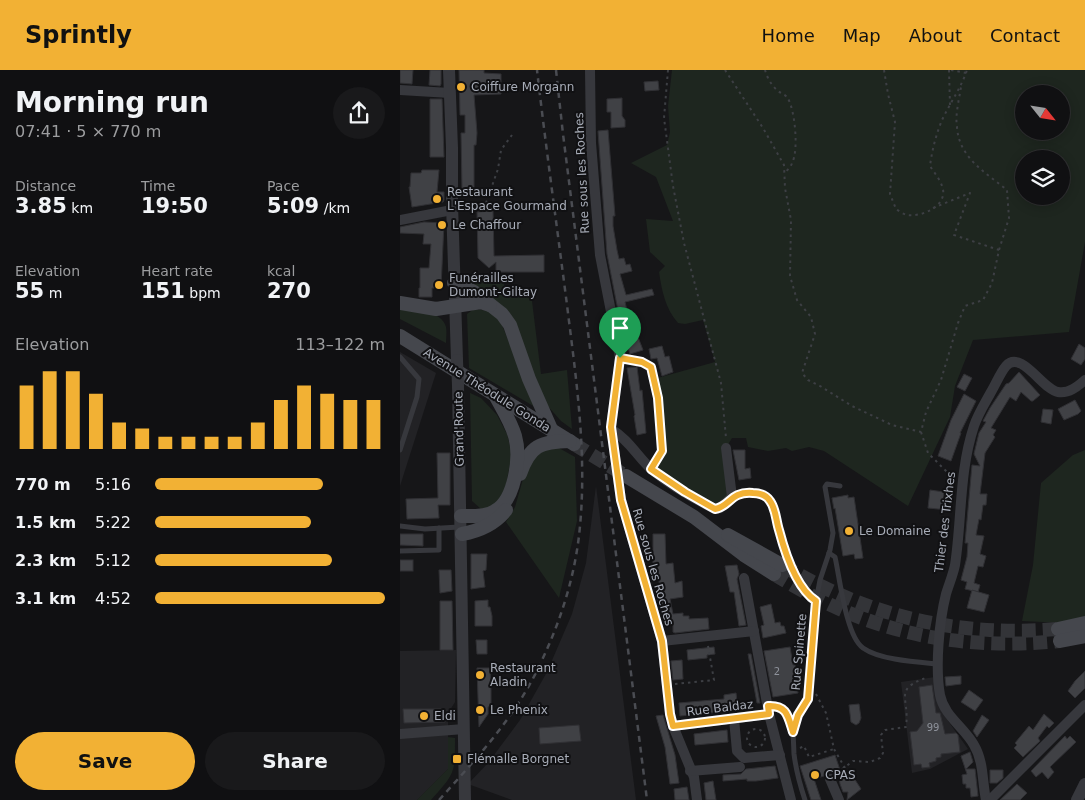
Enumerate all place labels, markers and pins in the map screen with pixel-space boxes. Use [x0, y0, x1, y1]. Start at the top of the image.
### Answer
place label: Coiffure Morgann [471, 80, 574, 94]
marker: Coiffure Morgann [455, 81, 467, 93]
place label: Restaurant L'Espace Gourmand [447, 185, 567, 213]
marker: Restaurant L'Espace Gourmand [431, 193, 443, 205]
place label: Le Chaffour [452, 218, 521, 232]
marker: Le Chaffour [436, 219, 448, 231]
place label: Funérailles Dumont-Giltay [449, 271, 537, 299]
marker: Funérailles Dumont-Giltay [433, 279, 445, 291]
pin [599, 307, 641, 358]
place label: Le Domaine [859, 524, 931, 538]
marker: Le Domaine [843, 525, 855, 537]
place label: Restaurant Aladin [490, 661, 556, 689]
marker: Restaurant Aladin [474, 669, 486, 681]
place label: Le Phenix [490, 703, 548, 717]
marker: Le Phenix [474, 704, 486, 716]
place label: Eldi [434, 709, 456, 723]
marker: Eldi [418, 710, 430, 722]
place label: Flémalle Borgnet [467, 752, 569, 766]
marker: Flémalle Borgnet [451, 753, 463, 765]
place label: CPAS [825, 768, 856, 782]
marker: CPAS [809, 769, 821, 781]

